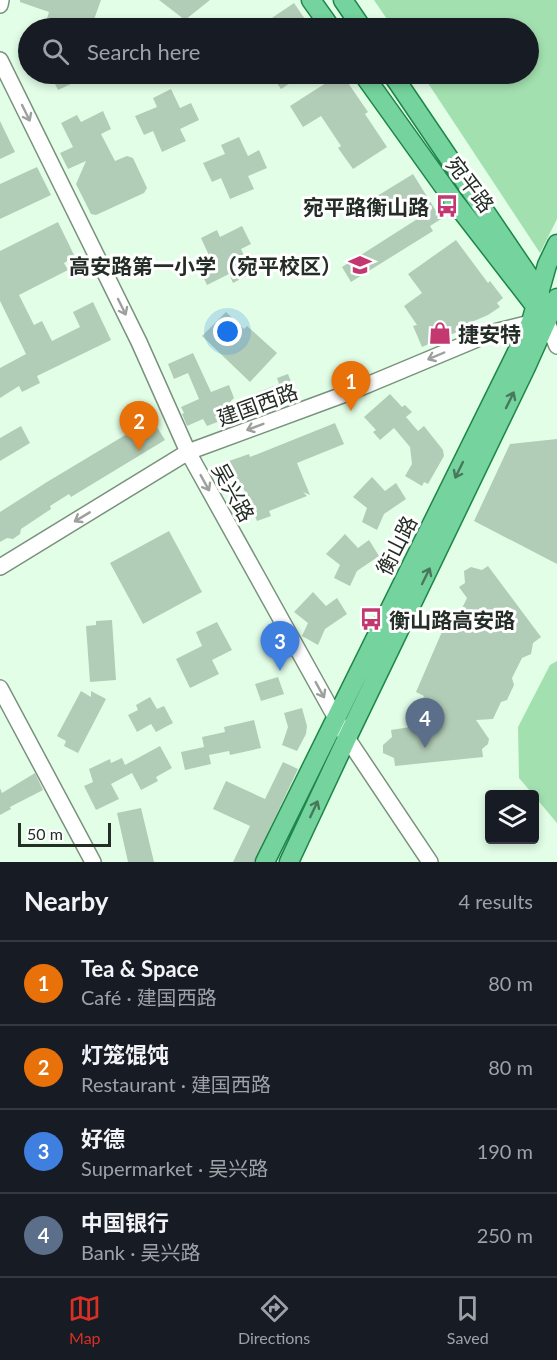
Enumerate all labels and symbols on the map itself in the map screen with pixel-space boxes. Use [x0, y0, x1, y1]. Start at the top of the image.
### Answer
one-way arrow [21, 103, 32, 121]
street label: 宛平路 [442, 151, 500, 217]
bus stop icon: 宛平路衡山路 [434, 193, 460, 219]
place label: 宛平路衡山路 [303, 194, 429, 219]
school or university icon: 高安路第一小学（宛平校区） [347, 252, 373, 278]
place label: 高安路第一小学（宛平校区） [69, 253, 342, 278]
one-way arrow [116, 297, 128, 315]
your location [213, 317, 242, 346]
shop icon: 捷安特 [427, 320, 453, 346]
place label: 捷安特 [458, 321, 521, 346]
one-way arrow [427, 351, 446, 362]
pin: 1 [332, 362, 370, 411]
street label: 建国西路 [213, 378, 301, 430]
one-way arrow [504, 392, 516, 410]
pin: 2 [120, 402, 158, 451]
one-way arrow [246, 423, 264, 434]
street label: 吴兴路 [208, 458, 260, 526]
one-way arrow [453, 460, 464, 478]
one-way arrow [199, 474, 211, 491]
one-way arrow [74, 511, 91, 523]
street label: 衡山路 [371, 511, 421, 579]
one-way arrow [420, 568, 432, 586]
bus stop icon: 衡山路高安路 [358, 606, 384, 632]
place label: 衡山路高安路 [389, 607, 515, 632]
pin: 3 [260, 622, 300, 671]
one-way arrow [314, 681, 326, 698]
pin: 4 [406, 698, 444, 748]
one-way arrow [308, 800, 320, 818]
scale bar [18, 820, 111, 848]

